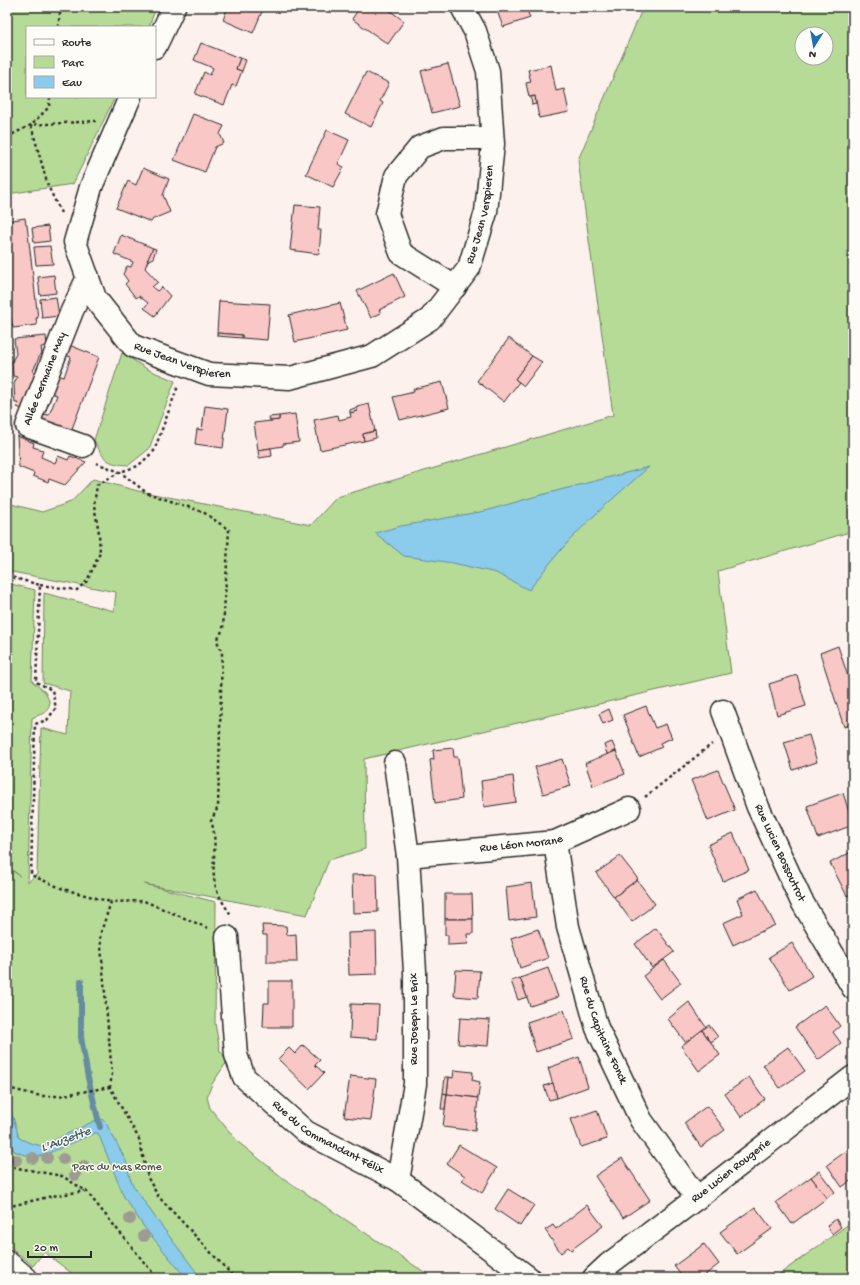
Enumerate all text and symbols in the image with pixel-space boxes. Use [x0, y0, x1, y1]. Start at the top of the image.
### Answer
legend [26, 26, 156, 98]
north arrow [794, 26, 834, 66]
text: Route [62, 37, 92, 51]
text: N [808, 47, 817, 60]
text: Parc [61, 57, 85, 71]
text: Eau [62, 77, 82, 91]
street label: Rue Jean Verspieren [464, 164, 498, 266]
street label: Allée Germaine May [21, 330, 70, 428]
street label: Rue Jean Verspieren [132, 340, 231, 382]
street label: Rue Lucien Bossoutrot [751, 802, 808, 905]
street label: Rue Léon Morane [479, 832, 566, 856]
street label: Rue Joseph Le Brix [408, 972, 422, 1065]
street label: Rue du Capitaine Fonck [576, 975, 630, 1088]
street label: Rue du Commandant Félix [269, 1098, 386, 1178]
water label: L'Auzette [39, 1124, 94, 1156]
street label: Rue Lucien Rougerie [689, 1136, 774, 1207]
park label: Parc du Mas Rome [71, 1161, 163, 1175]
scale bar [28, 1233, 91, 1259]
text: 20 m [34, 1242, 59, 1256]

